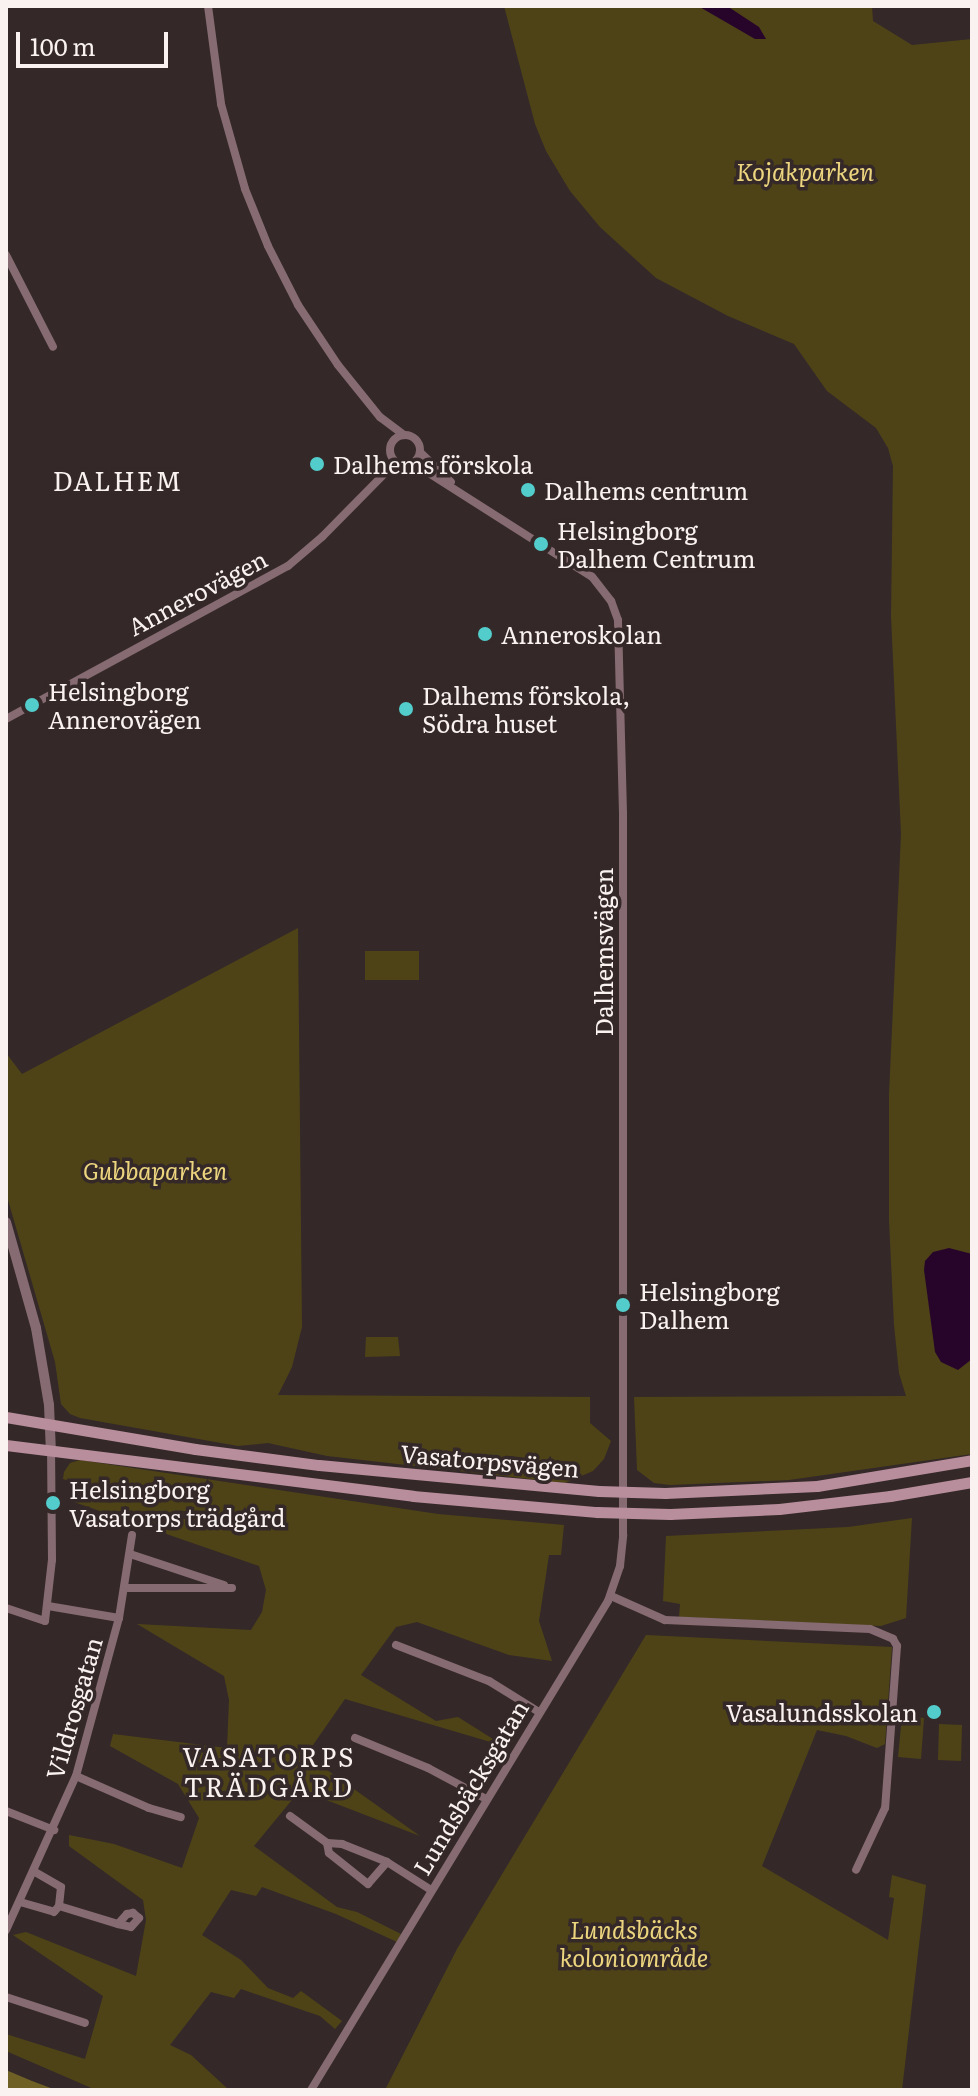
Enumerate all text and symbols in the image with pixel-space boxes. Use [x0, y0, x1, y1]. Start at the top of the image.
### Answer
scale bar [20, 16, 172, 66]
text: 100 m [30, 28, 96, 63]
park label: Kojakparken [736, 157, 874, 185]
place label: Dalhems förskola [333, 450, 533, 478]
marker: Dalhems förskola [308, 455, 326, 473]
district label: DALHEM [53, 464, 183, 496]
place label: Dalhems centrum [544, 476, 748, 504]
marker: Dalhems centrum [519, 481, 537, 499]
place label: Helsingborg Dalhem Centrum [557, 516, 756, 572]
marker: Helsingborg Dalhem Centrum [532, 535, 550, 553]
street label: Annerovägen [123, 543, 271, 641]
place label: Anneroskolan [501, 620, 662, 648]
marker: Anneroskolan [476, 625, 494, 643]
place label: Helsingborg Annerovägen [48, 677, 201, 733]
place label: Dalhems förskola, Södra huset [422, 681, 630, 737]
marker: Helsingborg Annerovägen [23, 696, 41, 714]
marker: Dalhems förskola, Södra huset [397, 700, 415, 718]
street label: Dalhemsvägen [589, 868, 617, 1036]
park label: Gubbaparken [83, 1156, 227, 1184]
place label: Helsingborg Dalhem [639, 1277, 780, 1333]
marker: Helsingborg Dalhem [614, 1296, 632, 1314]
street label: Vasatorpsvägen [399, 1438, 581, 1482]
place label: Helsingborg Vasatorps trädgård [69, 1475, 285, 1531]
marker: Helsingborg Vasatorps trädgård [44, 1494, 62, 1512]
street label: Vildrosgatan [39, 1633, 107, 1783]
street label: Lundsbäcksgatan [406, 1694, 534, 1880]
place label: Vasalundsskolan [726, 1698, 918, 1726]
marker: Vasalundsskolan [925, 1703, 943, 1721]
district label: VASATORPS TRÄDGÅRD [182, 1740, 356, 1802]
park label: Lundsbäcks koloniområde [560, 1915, 708, 1971]

